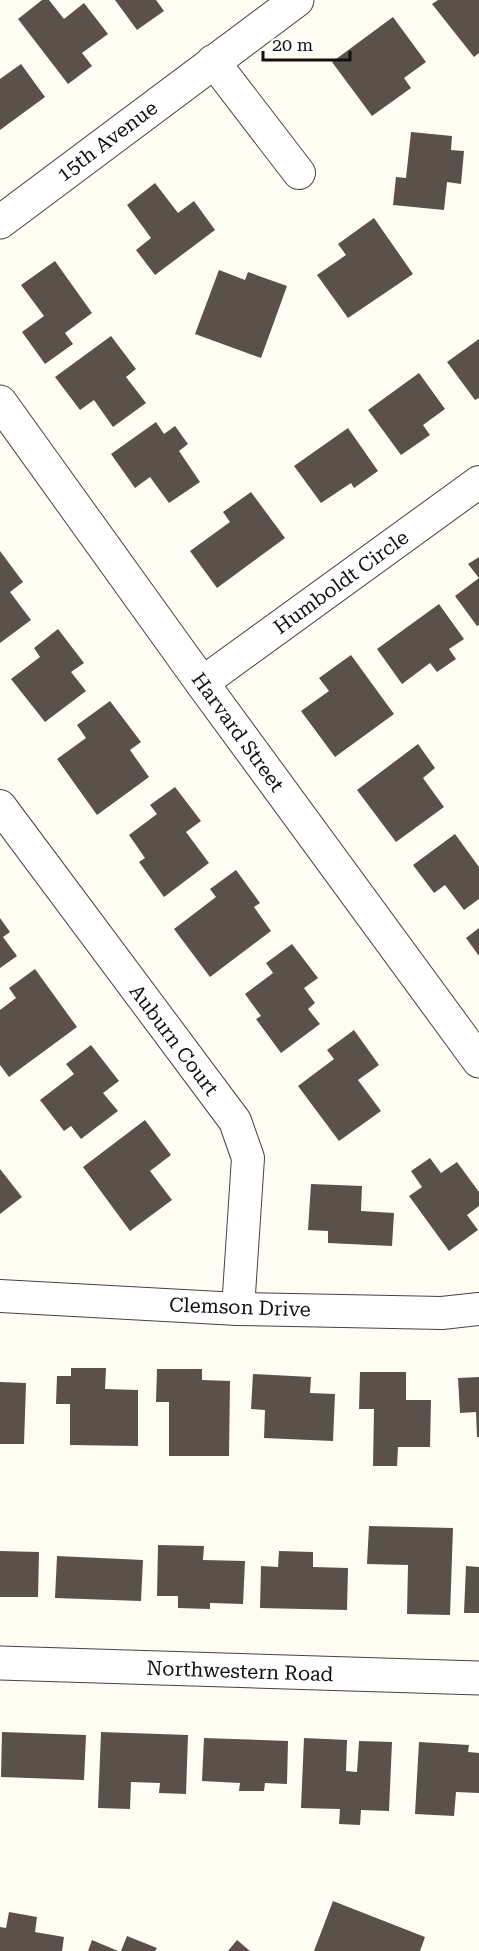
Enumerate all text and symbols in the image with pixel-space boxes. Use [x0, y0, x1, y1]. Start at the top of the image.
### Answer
scale bar [263, 24, 350, 62]
text: 20 m [272, 34, 313, 55]
street label: 15th Avenue [52, 95, 162, 187]
street label: Humboldt Circle [269, 525, 413, 639]
street label: Harvard Street [187, 668, 290, 797]
street label: Auburn Court [124, 980, 224, 1101]
street label: Clemson Drive [169, 1293, 311, 1321]
street label: Northwestern Road [146, 1656, 334, 1686]

